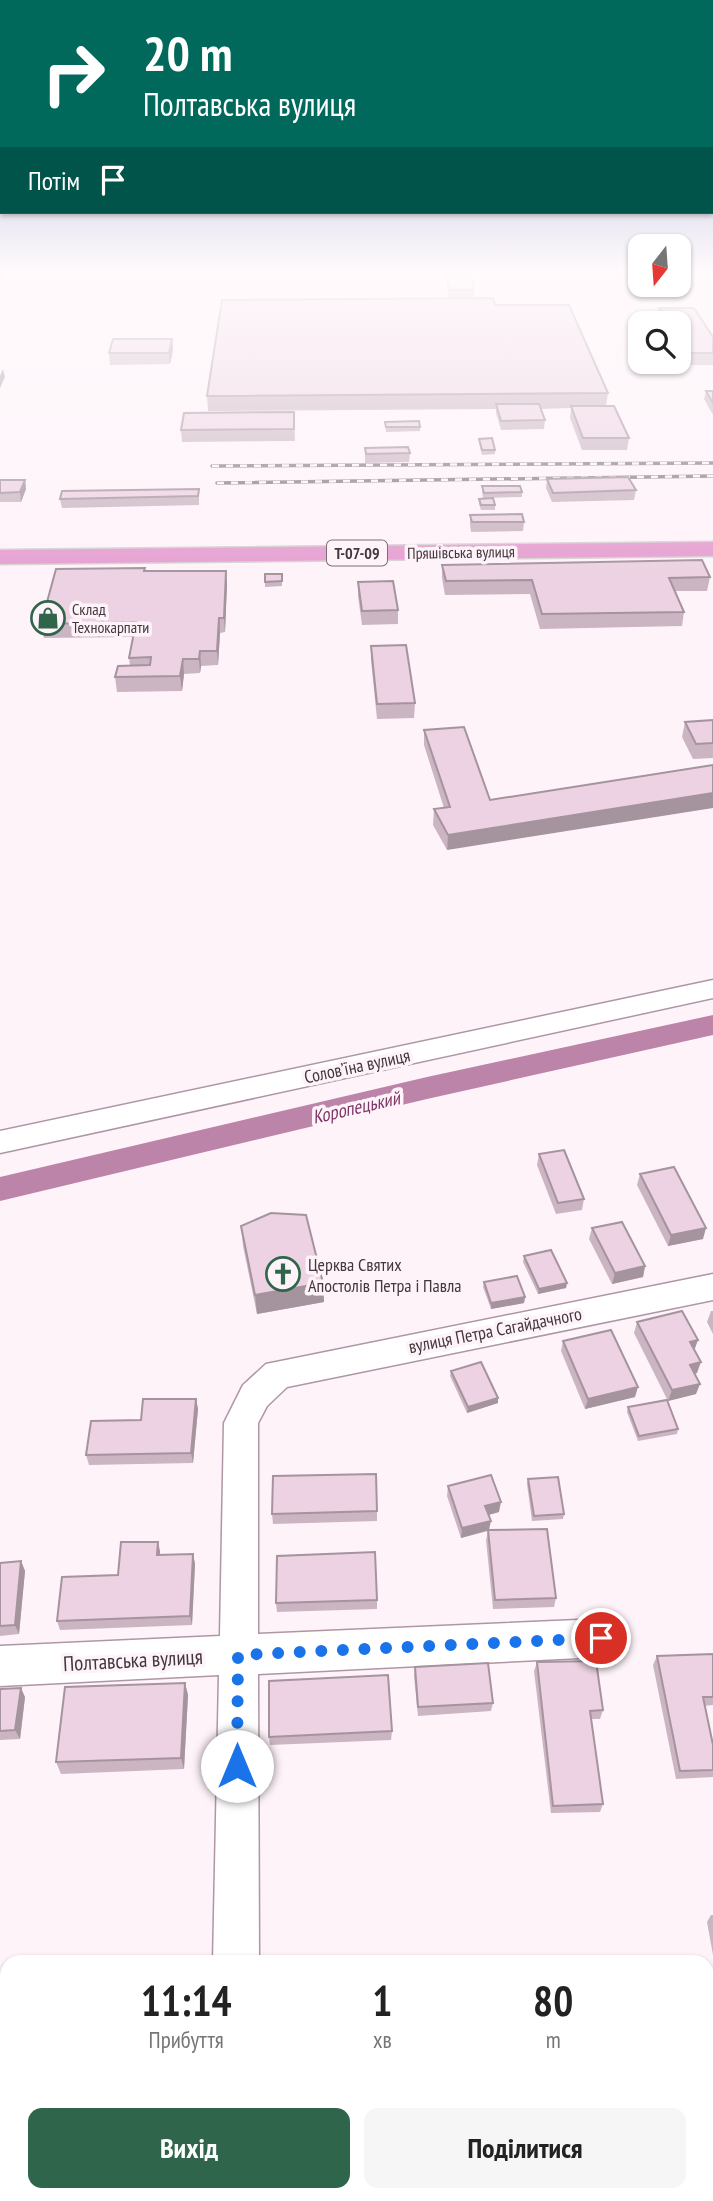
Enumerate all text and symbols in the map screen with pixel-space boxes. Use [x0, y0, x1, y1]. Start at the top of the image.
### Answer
text: 20 m [143, 21, 232, 85]
icon: right [28, 28, 119, 119]
text: Полтавська вулиця [143, 83, 356, 125]
icon: arrive [94, 161, 132, 199]
text: Потім [28, 164, 80, 197]
north arrow [628, 234, 691, 298]
map controls [628, 234, 691, 374]
button: search [628, 311, 691, 374]
road number: Т-07-09 [327, 540, 387, 566]
street label: Пряшівська вулиця [407, 541, 515, 563]
shop icon: Склад Технокарпати [29, 599, 67, 637]
place label: Склад Технокарпати [72, 599, 149, 637]
street label: Соловʼїна вулиця [302, 1044, 412, 1088]
water label: Коропецький [310, 1085, 404, 1129]
place label: Церква Святих Апостолів Петра і Павла [308, 1253, 462, 1297]
church icon: Церква Святих Апостолів Петра і Павла [264, 1255, 302, 1293]
street label: вулиця Петра Сагайдачного [406, 1302, 584, 1358]
pin [571, 1608, 631, 1668]
icon: arrive [582, 1619, 620, 1657]
street label: Полтавська вулиця [62, 1643, 204, 1677]
position arrow [200, 1729, 274, 1803]
text: 11:14 [141, 1973, 232, 2028]
text: 1 [372, 1973, 392, 2028]
text: 80 [533, 1973, 573, 2028]
text: Прибуття [149, 2025, 224, 2054]
text: хв [373, 2025, 392, 2054]
text: m [546, 2025, 561, 2054]
button: Вихід [28, 2108, 350, 2188]
button: Поділитися [364, 2108, 686, 2188]

